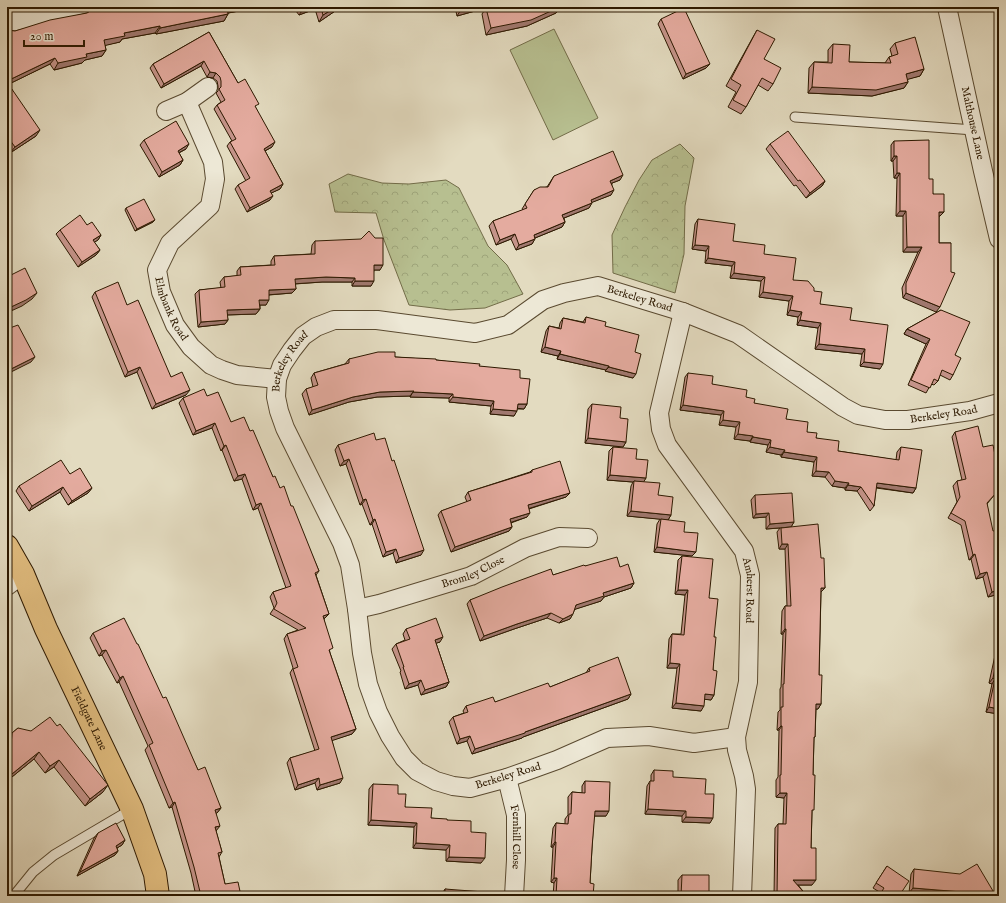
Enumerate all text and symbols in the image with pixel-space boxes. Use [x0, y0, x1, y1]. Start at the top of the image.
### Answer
scale bar [24, 22, 84, 48]
text: 20 m [30, 29, 53, 44]
street label: Malthouse Lane [958, 85, 987, 161]
street label: Elmbank Road [151, 276, 191, 344]
street label: Berkeley Road [605, 282, 674, 315]
street label: Berkeley Road [269, 328, 311, 392]
street label: Berkeley Road [909, 402, 979, 427]
street label: Bromley Close [440, 553, 507, 592]
street label: Amherst Road [739, 555, 757, 623]
street label: Fieldgate Lane [67, 684, 110, 753]
street label: Berkeley Road [473, 759, 543, 793]
street label: Fernhill Close [507, 803, 523, 870]

